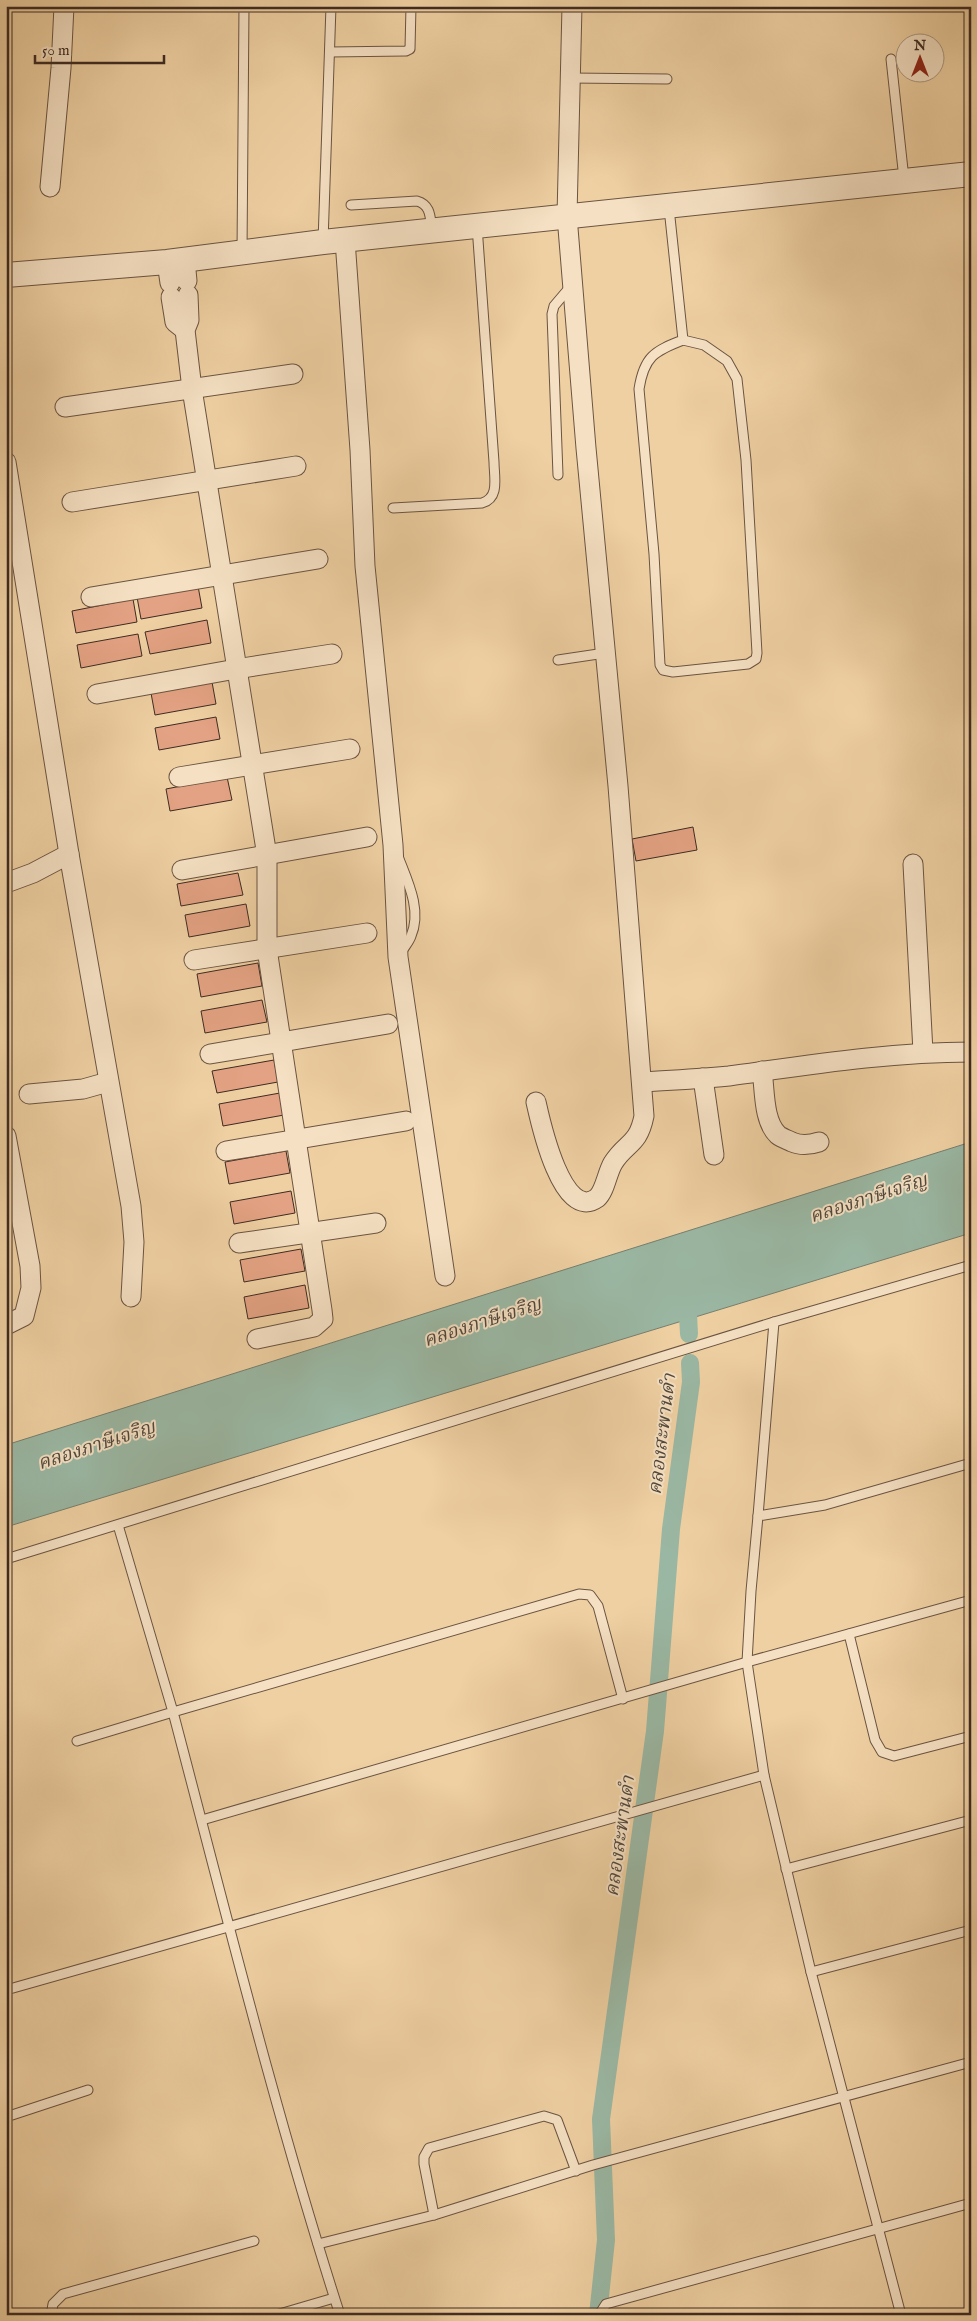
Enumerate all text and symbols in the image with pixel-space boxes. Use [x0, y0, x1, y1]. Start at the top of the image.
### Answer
scale bar [35, 32, 164, 64]
north arrow [894, 32, 944, 82]
text: N [913, 37, 926, 55]
text: 50 m [42, 41, 70, 60]
water label: คลองภาษีเจริญ [807, 1168, 932, 1229]
water label: คลองภาษีเจริญ [421, 1292, 546, 1353]
water label: คลองสะพานดำ [644, 1372, 682, 1496]
water label: คลองภาษีเจริญ [35, 1415, 160, 1476]
water label: คลองสะพานดำ [601, 1774, 641, 1898]

